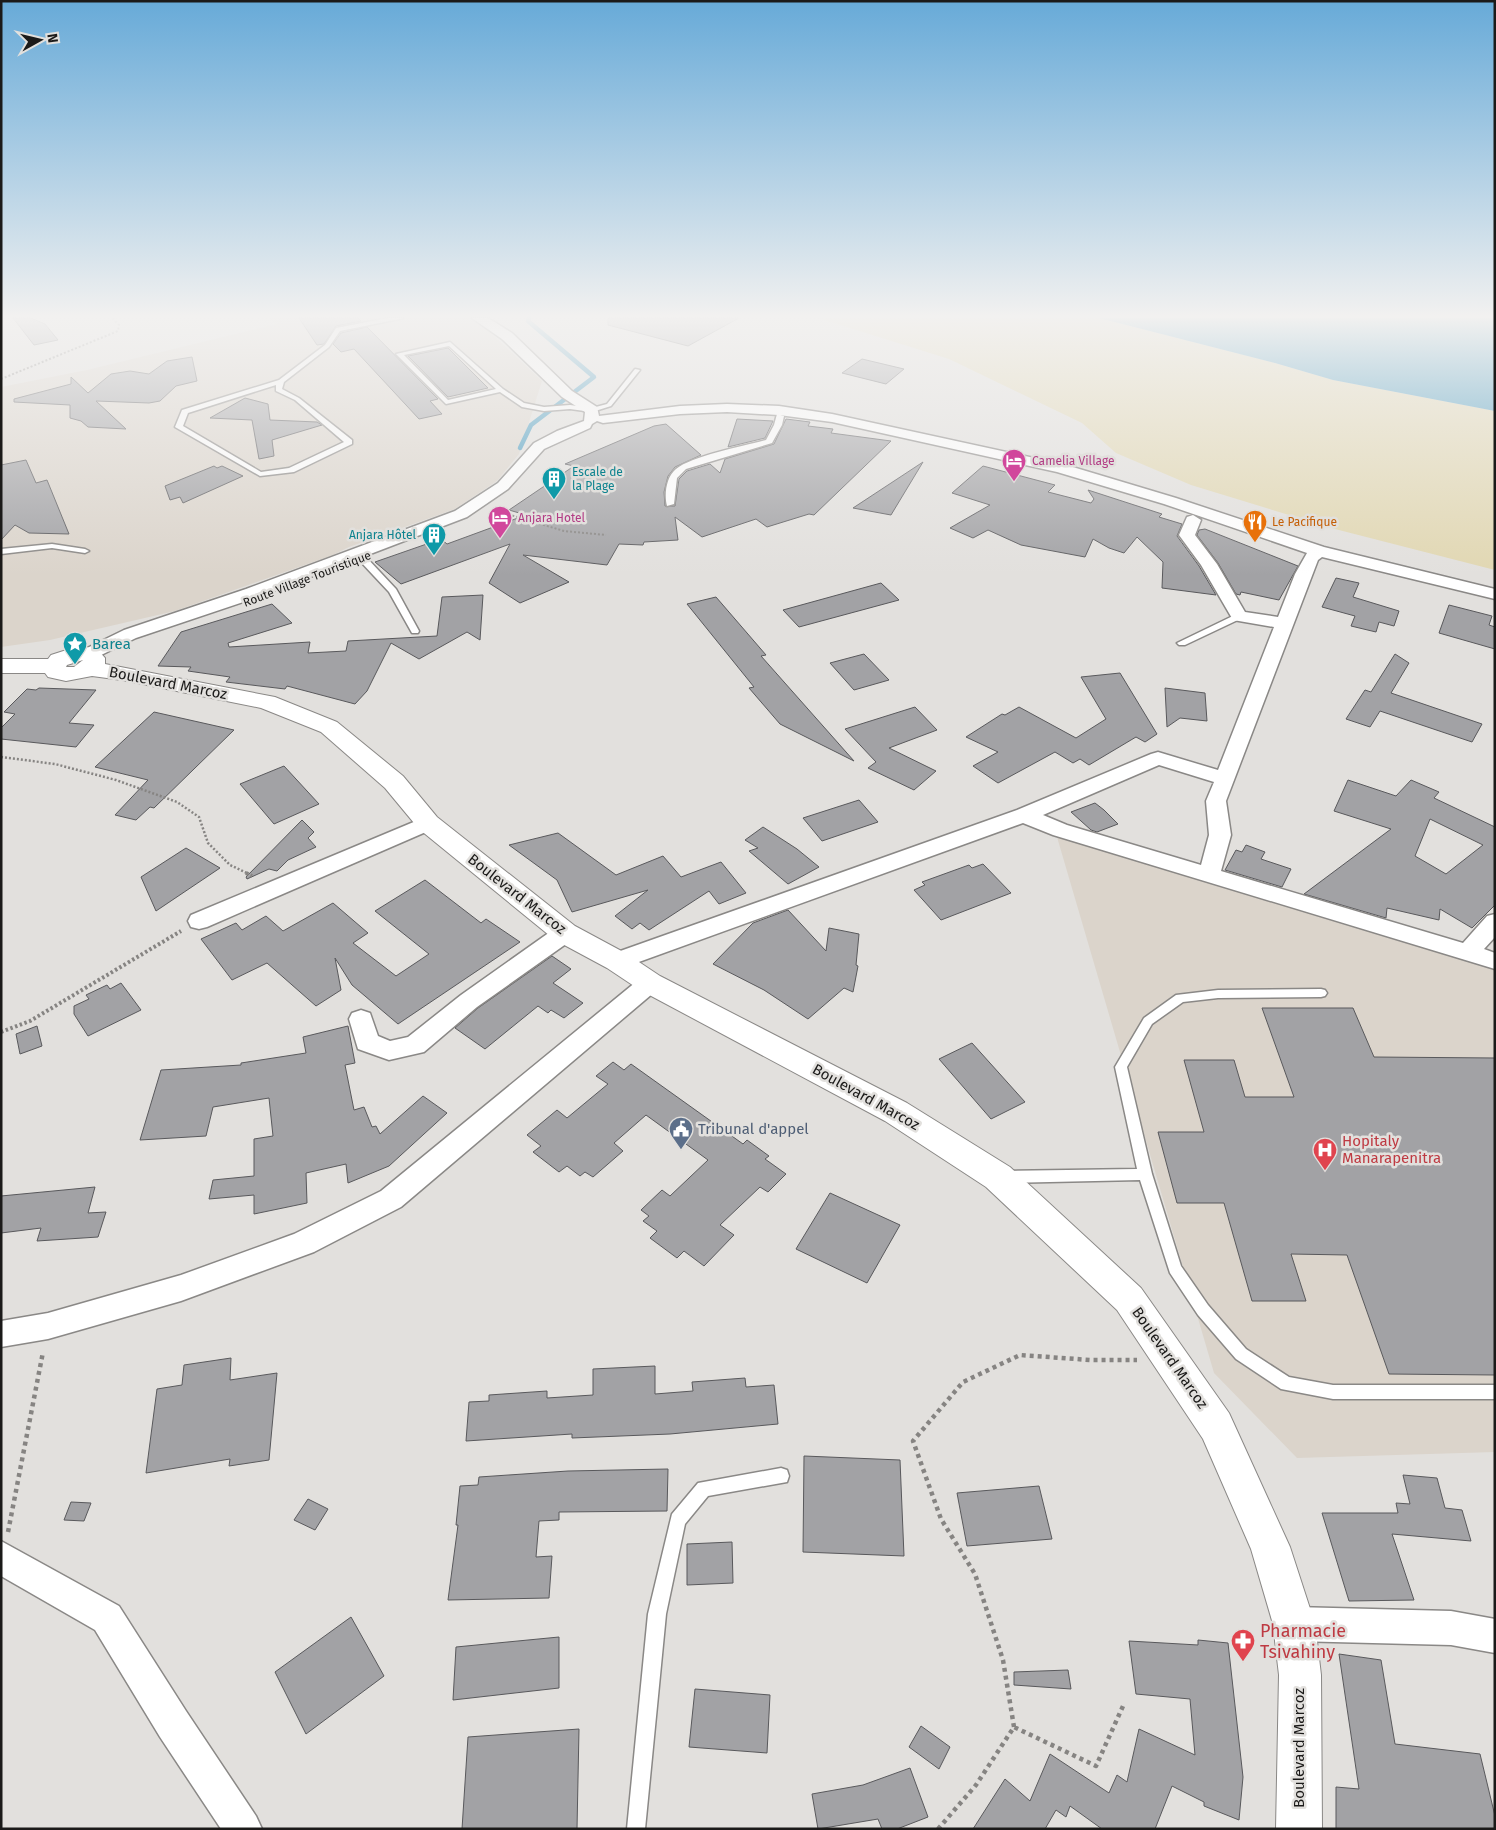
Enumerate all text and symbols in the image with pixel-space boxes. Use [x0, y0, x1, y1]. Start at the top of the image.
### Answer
north arrow [15, 15, 65, 65]
text: N [43, 32, 61, 44]
hotel icon: Camelia Village [1001, 448, 1027, 482]
place label: Camelia Village [1032, 454, 1115, 468]
place label: Escale de la Plage [572, 465, 623, 493]
building icon: Escale de la Plage [541, 466, 567, 500]
hotel icon: Anjara Hotel [487, 505, 513, 539]
restaurant icon: Le Pacifique [1242, 509, 1268, 543]
place label: Anjara Hotel [518, 511, 586, 525]
place label: Le Pacifique [1272, 515, 1337, 529]
building icon: Anjara Hôtel [421, 522, 447, 556]
place label: Anjara Hôtel [349, 528, 416, 542]
street label: Route Village Touristique [241, 548, 373, 610]
place icon: Barea [62, 631, 88, 665]
place label: Barea [92, 635, 131, 653]
street label: Boulevard Marcoz [107, 663, 229, 703]
street label: Boulevard Marcoz [464, 850, 570, 938]
street label: Boulevard Marcoz [809, 1060, 923, 1134]
public building icon: Tribunal d'appel [668, 1116, 694, 1150]
place label: Tribunal d'appel [698, 1120, 809, 1138]
place label: Hopitaly Manarapenitra [1342, 1132, 1441, 1167]
hospital icon: Hopitaly Manarapenitra [1312, 1137, 1338, 1171]
street label: Boulevard Marcoz [1128, 1304, 1212, 1413]
place label: Pharmacie Tsivahiny [1260, 1620, 1346, 1663]
pharmacy icon: Pharmacie Tsivahiny [1230, 1628, 1256, 1662]
street label: Boulevard Marcoz [1290, 1688, 1308, 1808]

